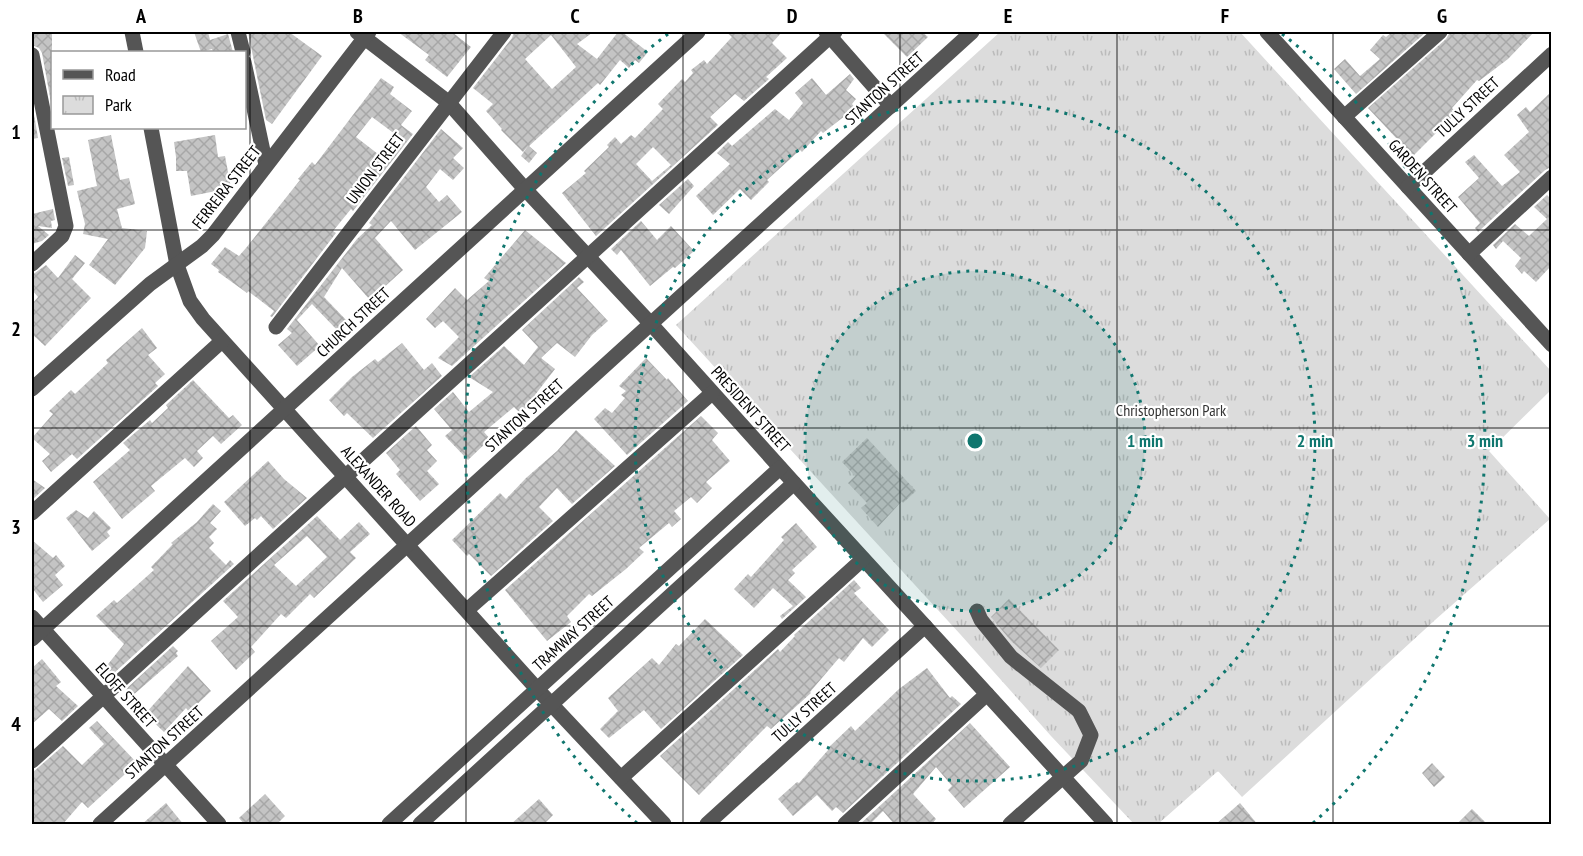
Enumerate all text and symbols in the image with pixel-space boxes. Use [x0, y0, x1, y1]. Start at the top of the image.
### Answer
text: A [135, 3, 147, 29]
text: B [353, 3, 363, 29]
text: C [570, 3, 580, 29]
text: D [787, 3, 798, 29]
text: E [1004, 3, 1012, 29]
text: F [1221, 3, 1229, 29]
text: G [1437, 3, 1447, 29]
street label: STANTON STREET [840, 47, 928, 129]
legend [51, 51, 246, 129]
text: Road [105, 63, 136, 86]
street label: TULLY STREET [1431, 72, 1503, 142]
text: Park [105, 93, 132, 116]
text: 1 [11, 119, 21, 145]
street label: UNION STREET [342, 128, 408, 208]
street label: GARDEN STREET [1384, 135, 1462, 217]
street label: FERREIRA STREET [187, 142, 265, 232]
street label: CHURCH STREET [312, 283, 394, 361]
text: 2 [11, 316, 21, 342]
street label: PRESIDENT STREET [707, 362, 795, 456]
street label: STANTON STREET [480, 374, 568, 456]
park label: Christopherson Park [1116, 400, 1227, 420]
text: 1 min [1127, 429, 1163, 452]
text: 2 min [1297, 429, 1333, 452]
text: 3 min [1467, 429, 1503, 452]
centre of rings [965, 431, 985, 451]
street label: ALEXANDER ROAD [337, 441, 421, 531]
text: 3 [11, 514, 21, 540]
street label: TRAMWAY STREET [528, 591, 618, 675]
street label: ELOFF STREET [92, 658, 160, 732]
street label: TULLY STREET [767, 678, 841, 746]
street label: STANTON STREET [120, 701, 208, 783]
text: 4 [11, 711, 21, 737]

